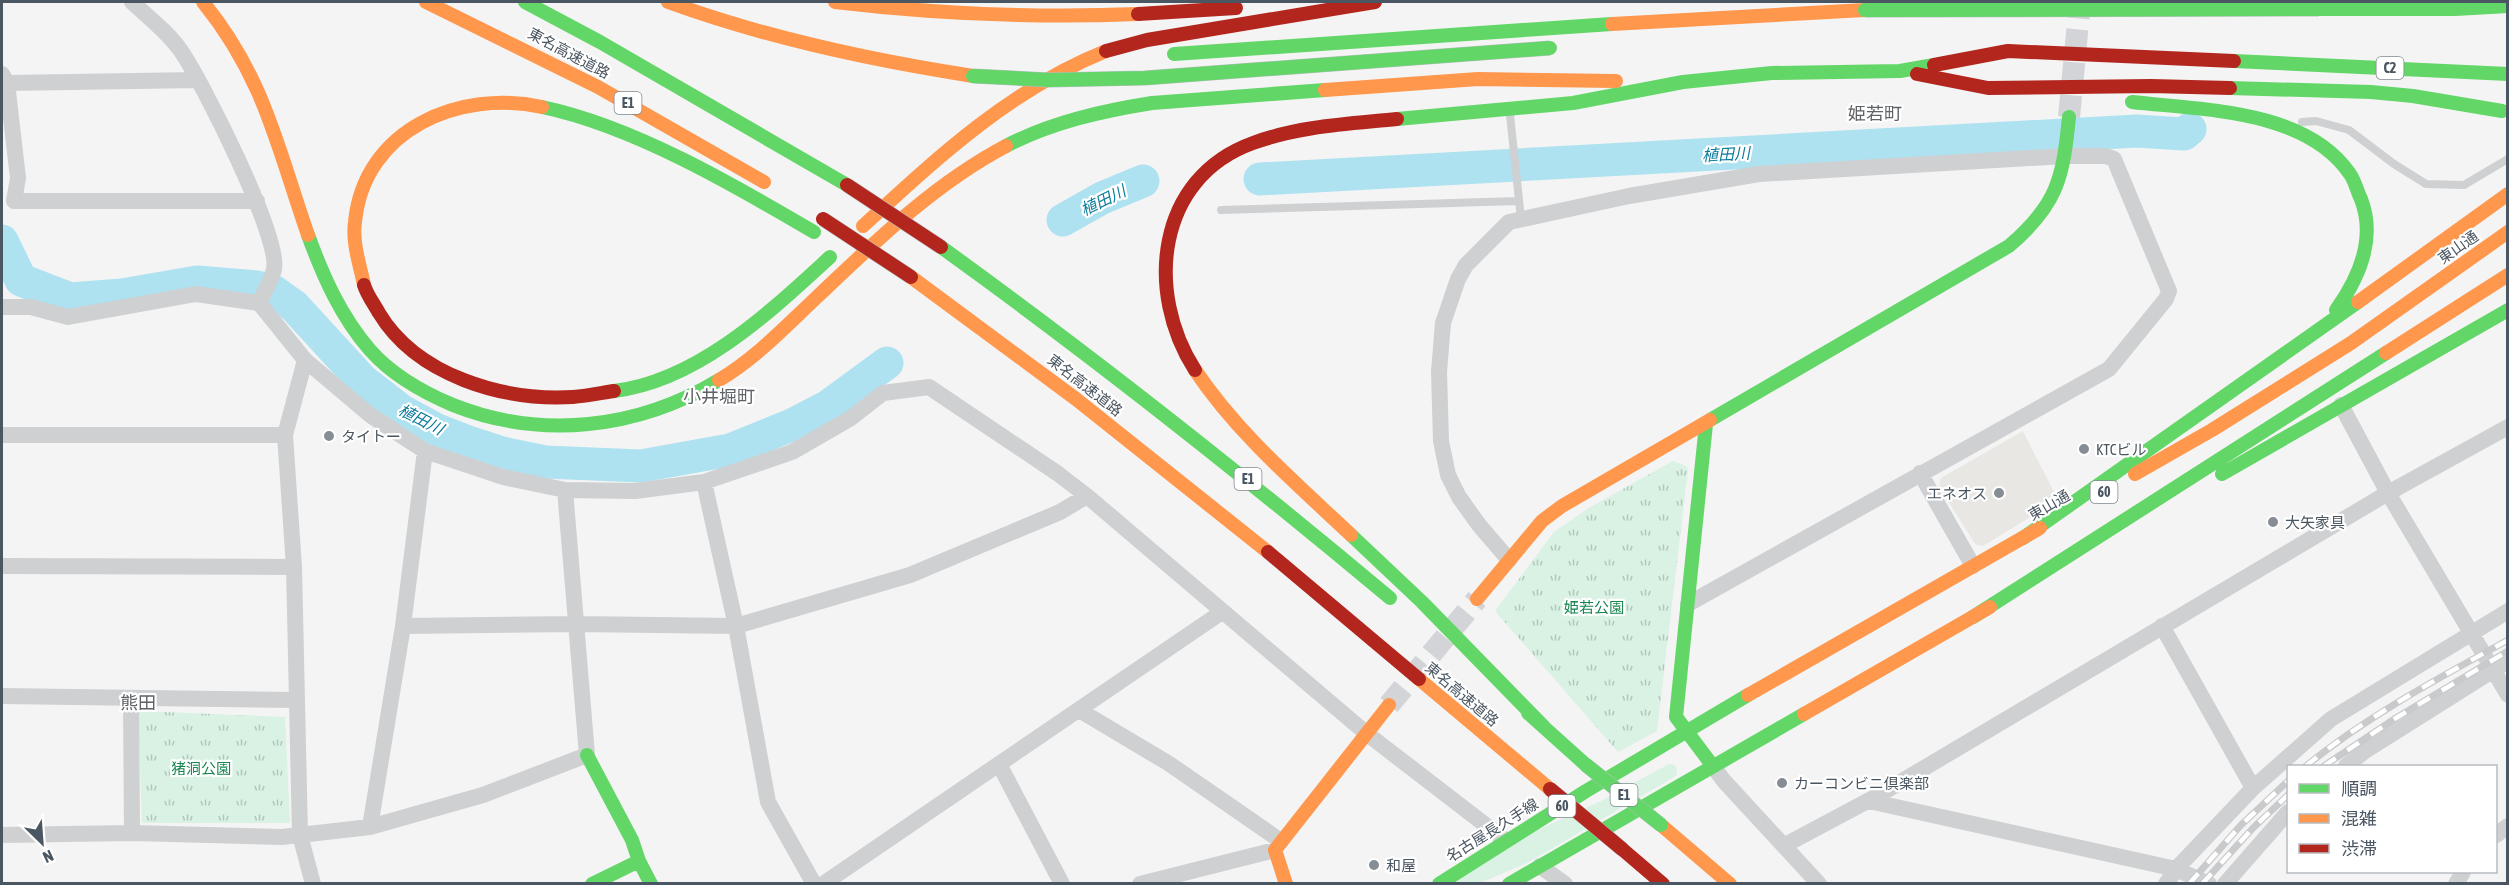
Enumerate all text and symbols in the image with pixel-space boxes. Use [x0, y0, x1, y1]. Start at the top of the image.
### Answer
street label: 東名高速道路 [525, 24, 613, 82]
road number: C2 [2376, 57, 2404, 79]
road number: E1 [614, 92, 642, 114]
district label: 姫若町 [1848, 103, 1902, 124]
water label: 植田川 [1702, 144, 1752, 164]
water label: 植田川 [1077, 181, 1130, 219]
street label: 東山通 [2435, 227, 2481, 267]
street label: 東名高速道路 [1044, 351, 1126, 419]
district label: 小井堀町 [683, 386, 755, 407]
water label: 植田川 [396, 400, 448, 439]
place label: タイトー [341, 428, 401, 445]
marker: タイトー [322, 429, 336, 443]
place label: KTCビル [2096, 441, 2146, 458]
marker: KTCビル [2077, 442, 2091, 456]
road number: E1 [1234, 468, 1262, 490]
road number: 60 [2090, 481, 2118, 503]
place label: エネオス [1927, 485, 1987, 502]
marker: エネオス [1992, 486, 2006, 500]
street label: 東山通 [2025, 486, 2073, 524]
place label: 大矢家具 [2285, 514, 2345, 531]
marker: 大矢家具 [2266, 515, 2280, 529]
park label: 姫若公園 [1564, 599, 1624, 616]
street label: 東名高速道路 [1422, 659, 1502, 729]
district label: 熊田 [120, 692, 156, 713]
park label: 猪洞公園 [171, 760, 231, 777]
legend [2287, 765, 2497, 873]
place label: カーコンビニ倶楽部 [1794, 775, 1929, 792]
marker: カーコンビニ倶楽部 [1775, 776, 1789, 790]
text: 順調 [2341, 778, 2377, 799]
road number: E1 [1610, 784, 1638, 806]
street label: 名古屋長久手線 [1443, 795, 1541, 865]
road number: 60 [1548, 795, 1576, 817]
text: 混雑 [2341, 808, 2377, 829]
north arrow [12, 813, 72, 873]
text: 渋滞 [2341, 838, 2377, 859]
text: N [40, 846, 56, 867]
place label: 和屋 [1386, 857, 1416, 874]
marker: 和屋 [1367, 858, 1381, 872]

